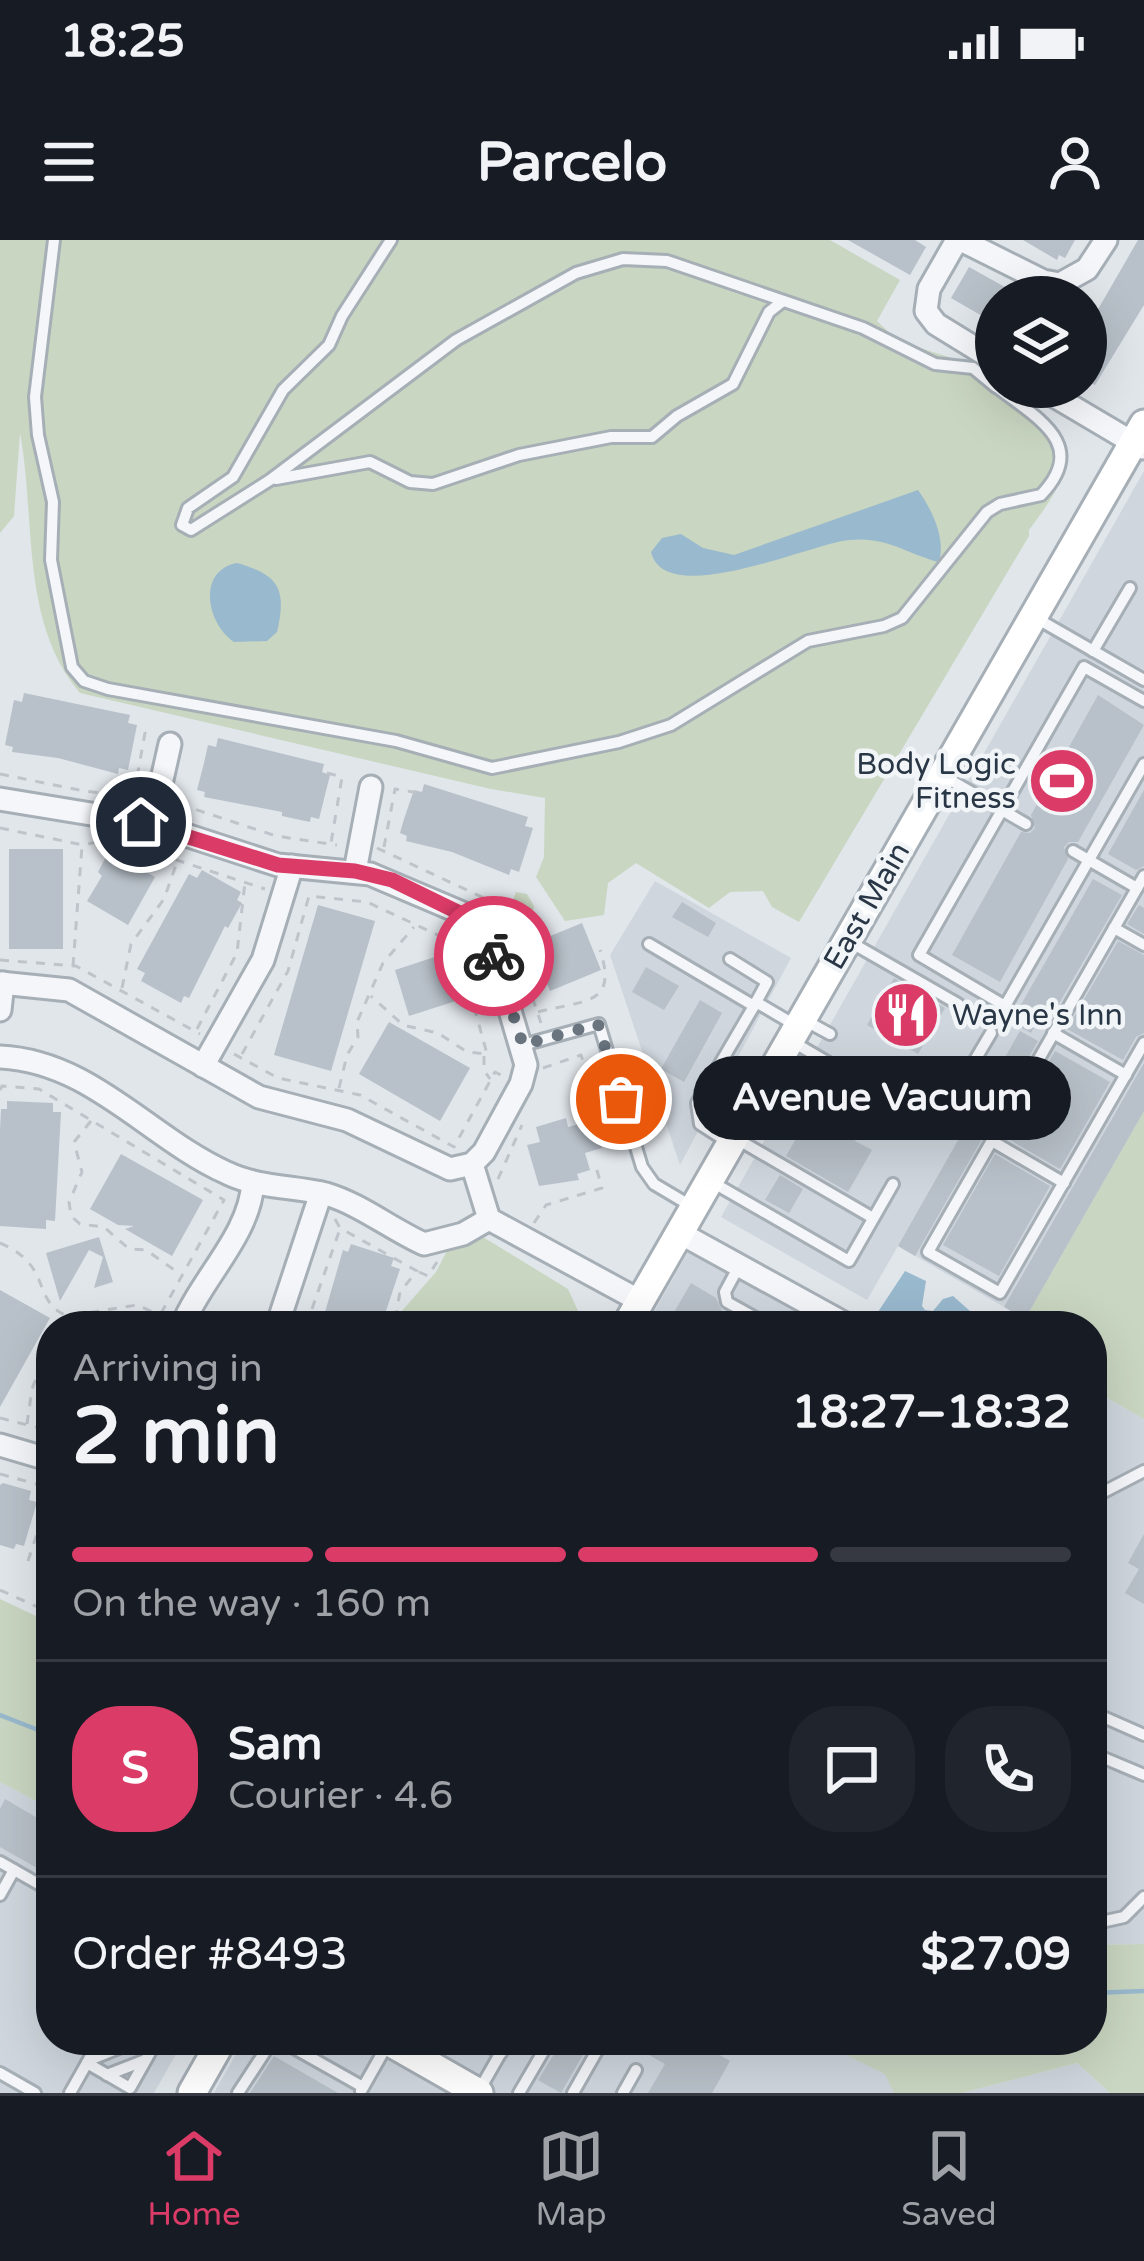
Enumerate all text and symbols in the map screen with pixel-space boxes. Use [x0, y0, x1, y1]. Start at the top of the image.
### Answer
text: 18:25 [60, 15, 185, 69]
icon: menu [36, 129, 102, 195]
icon: person [1042, 129, 1108, 195]
text: Parcelo [477, 130, 667, 195]
map controls [975, 276, 1107, 408]
button: layers [975, 276, 1107, 408]
place label: Body Logic Fitness [856, 746, 1016, 817]
sports icon: Body Logic Fitness [1027, 746, 1097, 816]
pin [90, 771, 192, 873]
icon: home [108, 789, 174, 855]
street label: East Main [816, 836, 918, 976]
courier [434, 896, 554, 1016]
icon: bike [461, 923, 527, 989]
restaurant icon: Wayne's Inn [871, 980, 941, 1050]
place label: Wayne's Inn [952, 997, 1123, 1034]
pin [570, 1048, 672, 1150]
callout: Avenue Vacuum [693, 1057, 1071, 1141]
icon: bag [588, 1066, 654, 1132]
text: Avenue Vacuum [732, 1074, 1032, 1121]
text: Arriving in [72, 1345, 263, 1392]
text: 18:27–18:32 [792, 1386, 1071, 1440]
text: 2 min [72, 1390, 280, 1484]
text: On the way · 160 m [72, 1580, 431, 1627]
button: chat [789, 1706, 915, 1832]
button: phone [945, 1706, 1071, 1832]
text: Sam [228, 1718, 322, 1772]
text: S [121, 1742, 149, 1796]
text: Courier · 4.6 [228, 1772, 453, 1819]
text: Order #8493 [72, 1928, 348, 1982]
text: $27.09 [921, 1928, 1071, 1982]
tab: Home [147, 2123, 241, 2234]
tab: Map [535, 2123, 607, 2234]
tab: Saved [901, 2123, 997, 2234]

